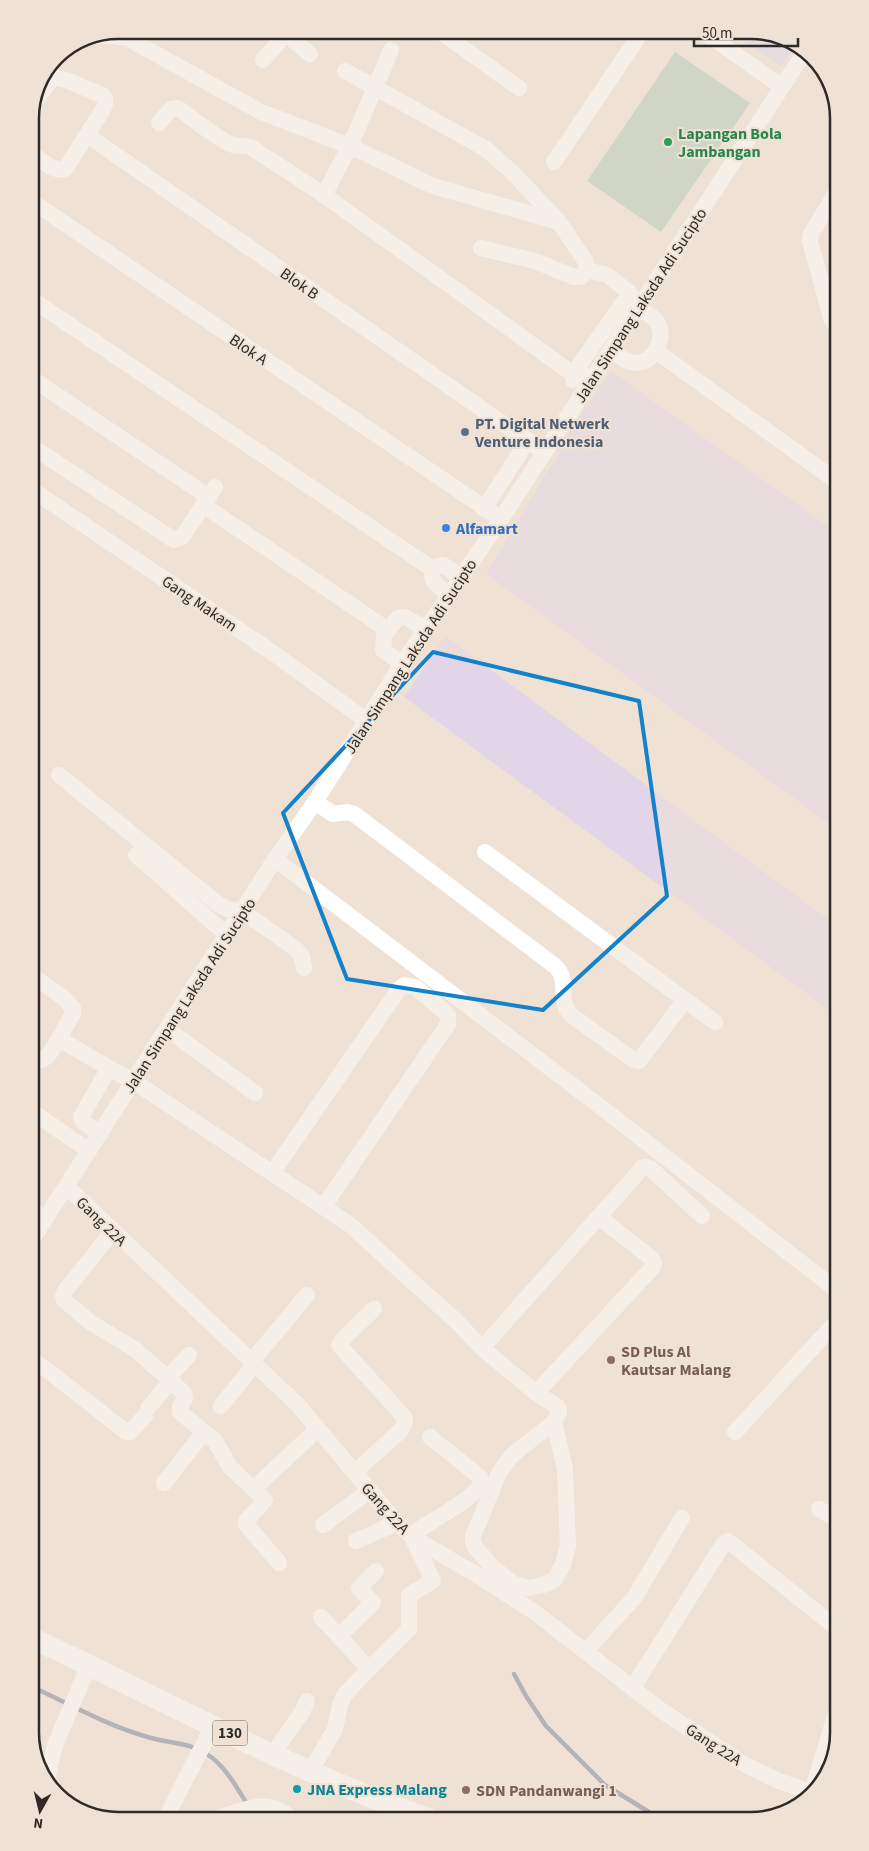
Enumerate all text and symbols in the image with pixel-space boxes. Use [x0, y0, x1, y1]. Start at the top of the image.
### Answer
scale bar [694, 15, 798, 47]
text: 50 m [702, 23, 732, 44]
place label: Lapangan Bola Jambangan [678, 123, 782, 163]
marker: Lapangan Bola Jambangan [662, 136, 674, 148]
street label: Jalan Simpang Laksda Adi Sucipto [569, 204, 712, 407]
street label: Blok B [276, 263, 323, 305]
street label: Blok A [225, 329, 272, 371]
place label: PT. Digital Netwerk Venture Indonesia [474, 413, 610, 453]
marker: PT. Digital Netwerk Venture Indonesia [459, 426, 471, 438]
place label: Alfamart [455, 518, 518, 540]
marker: Alfamart [440, 522, 452, 534]
street label: Jalan Simpang Laksda Adi Sucipto [339, 555, 482, 758]
street label: Gang Makam [157, 570, 242, 637]
street label: Jalan Simpang Laksda Adi Sucipto [118, 894, 261, 1097]
street label: Gang 22A [71, 1192, 132, 1252]
place label: SD Plus Al Kautsar Malang [621, 1341, 731, 1381]
marker: SD Plus Al Kautsar Malang [605, 1354, 617, 1366]
street label: Gang 22A [356, 1478, 415, 1540]
street label: Gang 22A [681, 1719, 746, 1771]
road number: 130 [212, 1720, 248, 1746]
place label: JNA Express Malang [307, 1779, 447, 1801]
place label: SDN Pandanwangi 1 [476, 1780, 617, 1802]
marker: JNA Express Malang [291, 1783, 303, 1795]
marker: SDN Pandanwangi 1 [460, 1784, 472, 1796]
north arrow [15, 1786, 65, 1836]
text: N [32, 1812, 44, 1833]

